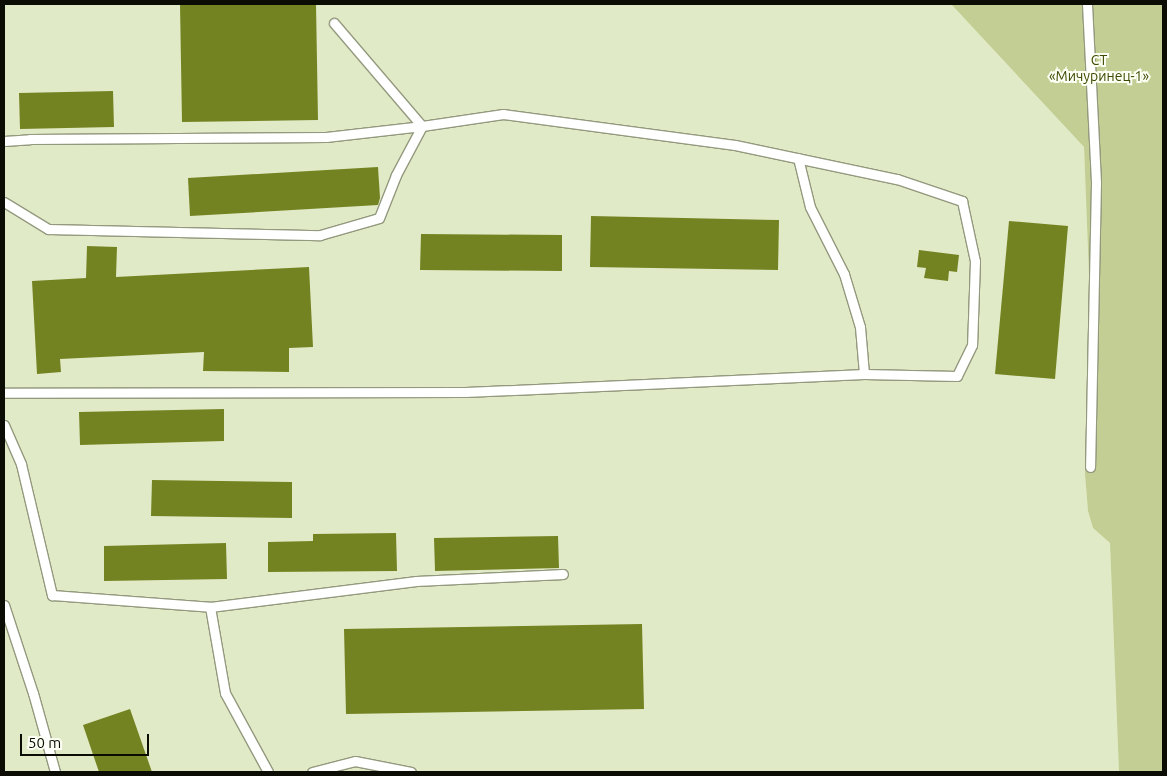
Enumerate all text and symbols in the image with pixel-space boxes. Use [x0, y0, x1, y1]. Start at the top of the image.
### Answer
park label: СТ «Мичуринец-1» [1049, 52, 1149, 84]
scale bar [22, 724, 151, 756]
text: 50 m [28, 734, 61, 751]

